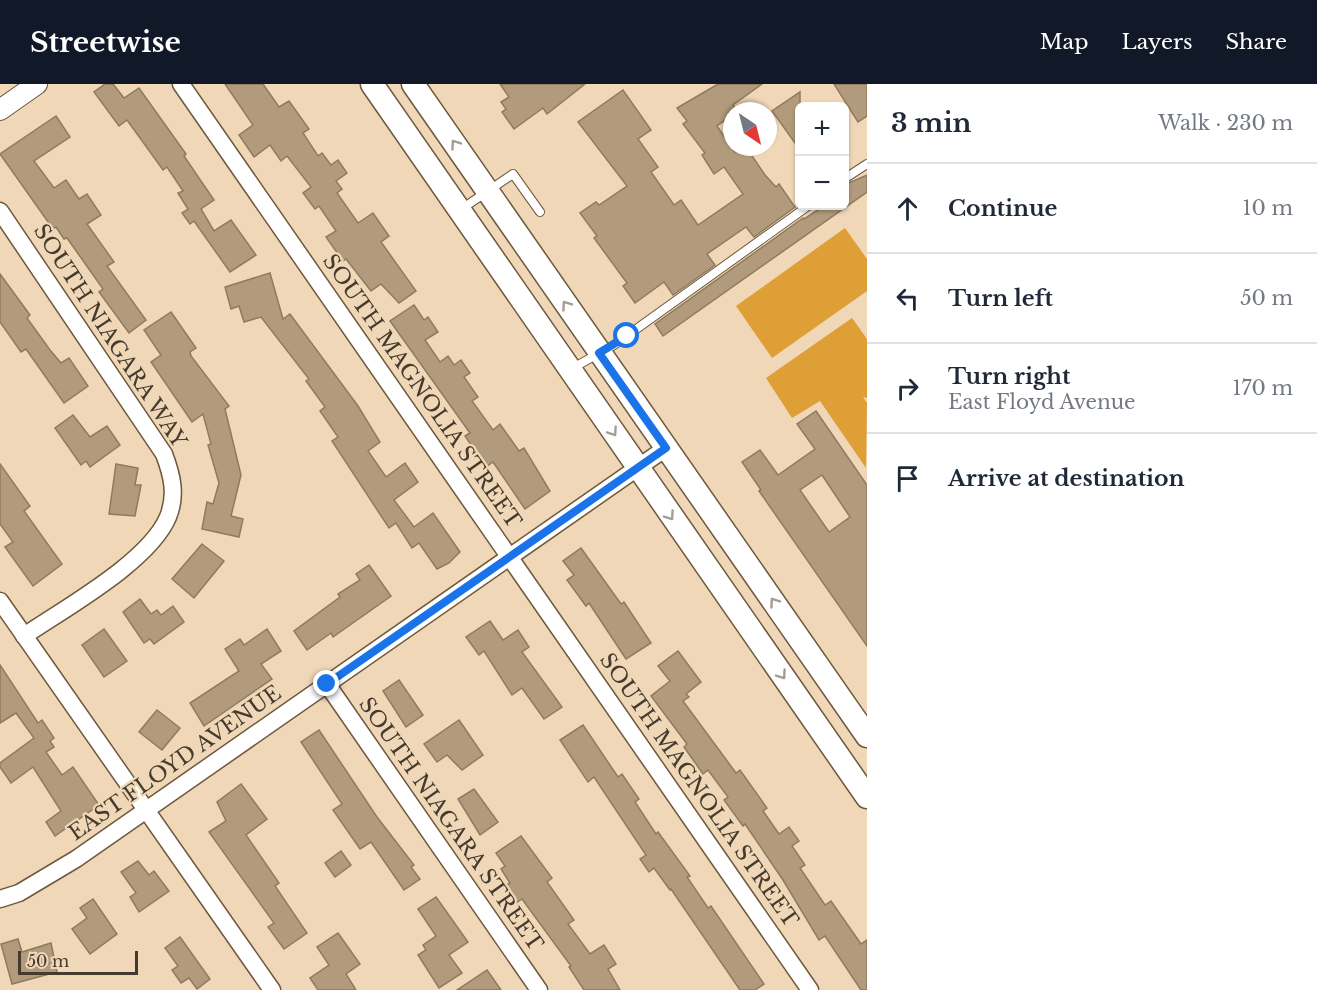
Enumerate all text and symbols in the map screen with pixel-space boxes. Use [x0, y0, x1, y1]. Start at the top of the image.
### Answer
text: Streetwise [30, 25, 181, 60]
text: Map [1040, 29, 1089, 55]
text: Layers [1122, 29, 1193, 55]
text: Share [1226, 29, 1287, 55]
north arrow [723, 102, 777, 156]
map controls [795, 102, 849, 210]
button: + [795, 102, 849, 156]
text: 3 min [891, 107, 972, 139]
text: Walk · 230 m [1158, 111, 1293, 135]
one-way arrow [451, 140, 462, 151]
button: − [795, 156, 849, 210]
icon: ahead [891, 192, 924, 225]
text: Continue [948, 195, 1057, 222]
text: 10 m [1243, 196, 1293, 220]
street label: SOUTH NIAGARA WAY [28, 219, 192, 453]
street label: SOUTH MAGNOLIA STREET [317, 249, 527, 533]
icon: left [891, 282, 924, 315]
text: Turn left [948, 285, 1053, 312]
text: 50 m [1240, 286, 1293, 310]
one-way arrow [562, 301, 573, 312]
route start [613, 322, 639, 348]
text: Turn right [948, 363, 1070, 390]
icon: right [891, 372, 924, 405]
text: 170 m [1233, 376, 1293, 400]
text: East Floyd Avenue [948, 390, 1136, 414]
one-way arrow [606, 426, 617, 437]
icon: arrive [891, 462, 924, 495]
text: Arrive at destination [948, 465, 1185, 492]
one-way arrow [663, 509, 674, 520]
one-way arrow [770, 598, 781, 609]
street label: SOUTH MAGNOLIA STREET [594, 648, 804, 932]
one-way arrow [775, 669, 786, 680]
route end [313, 670, 339, 696]
street label: EAST FLOYD AVENUE [64, 680, 286, 846]
street label: SOUTH NIAGARA STREET [353, 692, 549, 956]
scale bar [18, 948, 138, 976]
text: 50 m [27, 951, 69, 971]

